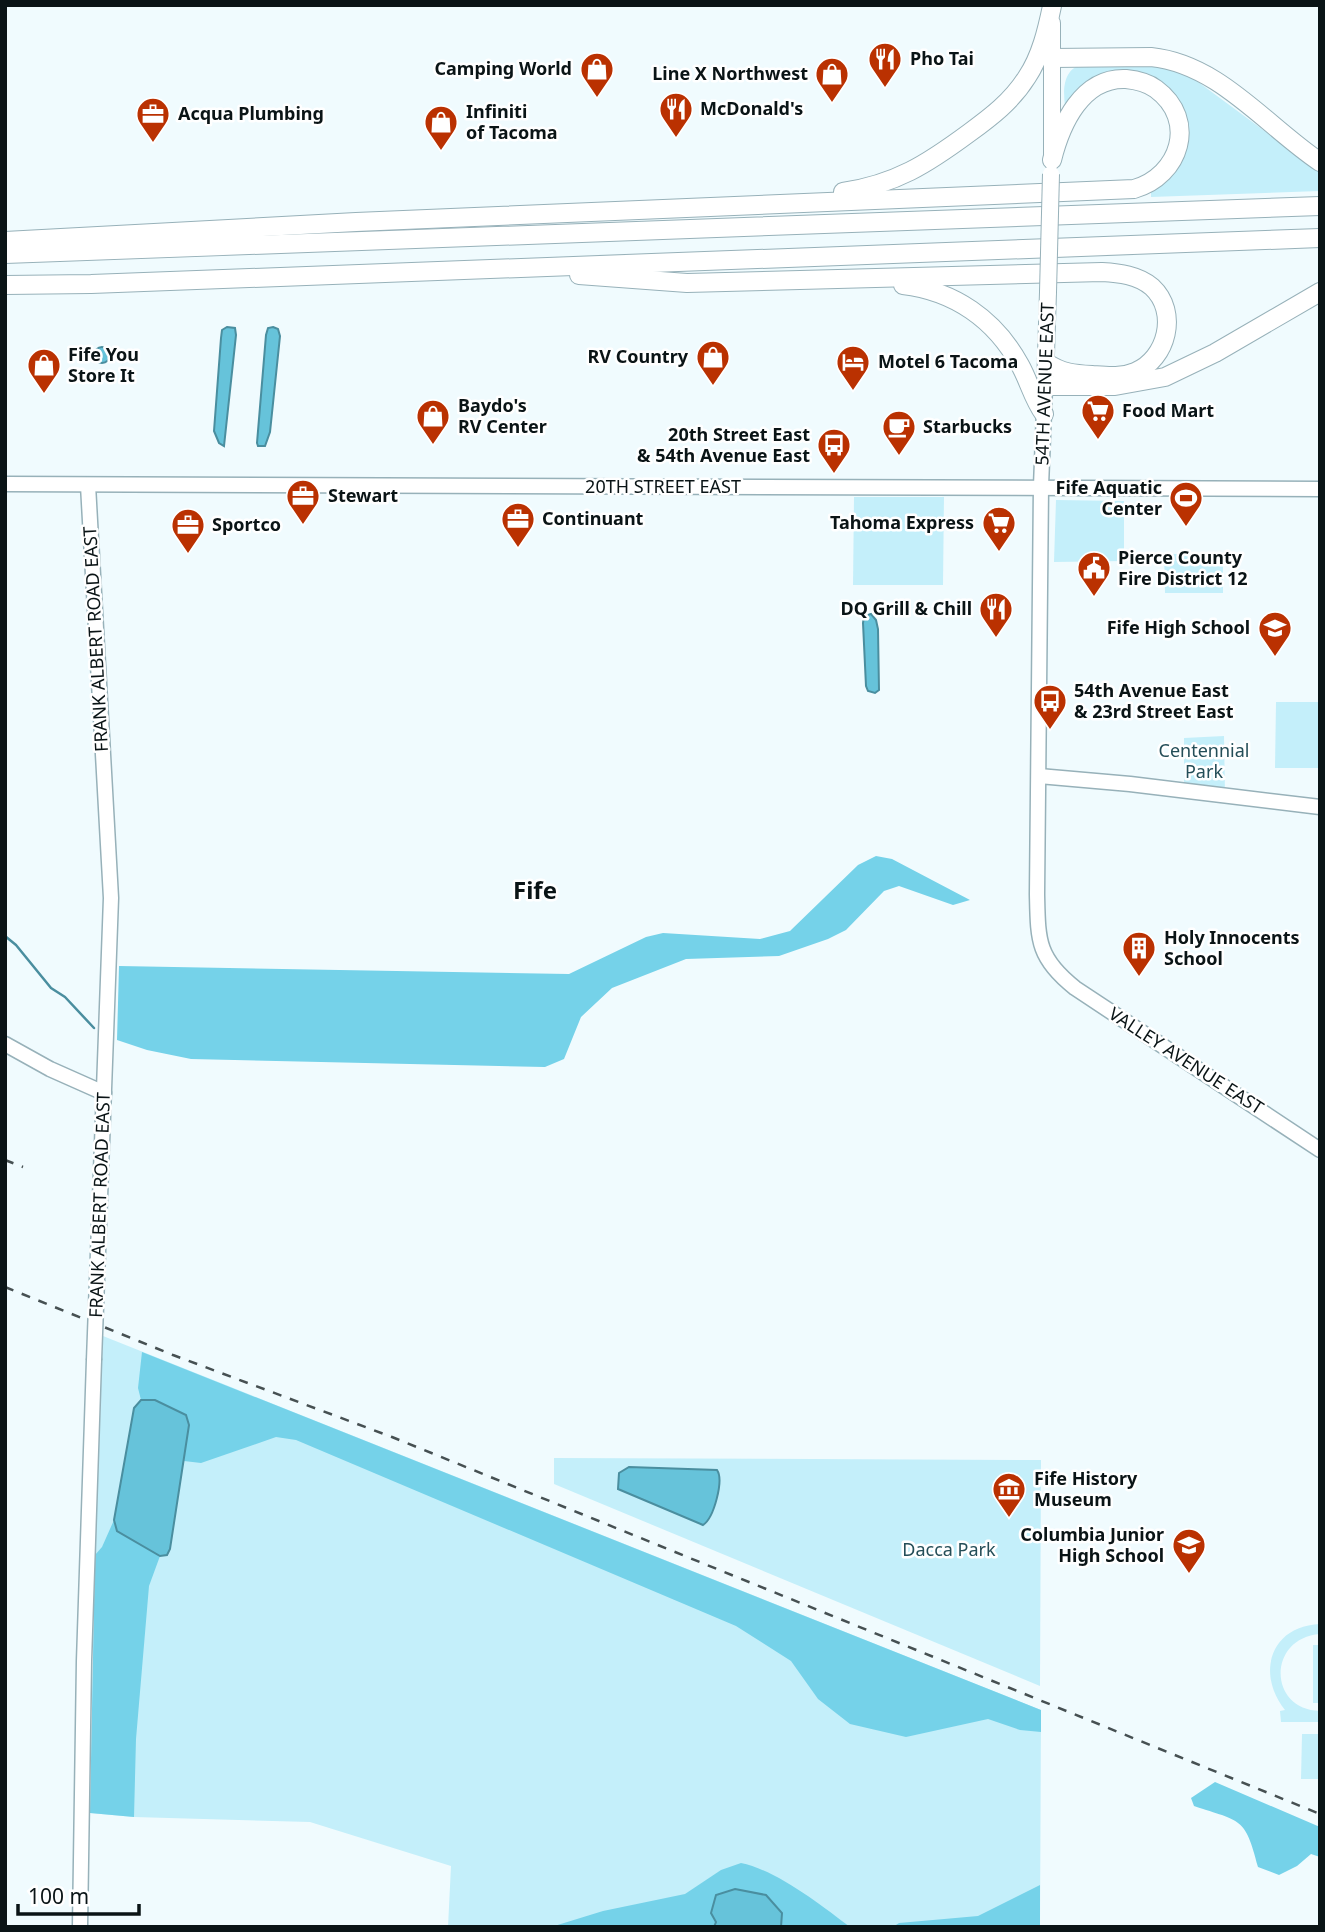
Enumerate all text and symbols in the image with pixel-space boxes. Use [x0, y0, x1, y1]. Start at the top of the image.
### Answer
restaurant icon: Pho Tai [866, 40, 904, 89]
place label: Pho Tai [910, 46, 974, 70]
shop icon: Camping World [578, 50, 616, 99]
shop icon: Line X Northwest [813, 55, 851, 104]
place label: Camping World [435, 56, 572, 80]
place label: Line X Northwest [652, 61, 808, 85]
restaurant icon: McDonald's [657, 90, 695, 139]
office icon: Acqua Plumbing [134, 95, 172, 144]
place label: McDonald's [700, 96, 803, 120]
place label: Infiniti of Tacoma [466, 99, 558, 144]
place label: Acqua Plumbing [178, 101, 324, 125]
shop icon: Infiniti of Tacoma [422, 103, 460, 152]
street label: 54TH AVENUE EAST [1029, 302, 1059, 466]
shop icon: RV Country [694, 338, 732, 387]
place label: Fife You Store It [68, 342, 139, 387]
hotel icon: Motel 6 Tacoma [834, 343, 872, 392]
place label: RV Country [587, 344, 689, 368]
shop icon: Fife You Store It [25, 346, 63, 395]
place label: Motel 6 Tacoma [878, 349, 1018, 373]
supermarket icon: Food Mart [1079, 392, 1117, 441]
place label: Baydo's RV Center [458, 393, 547, 438]
shop icon: Baydo's RV Center [414, 397, 452, 446]
place label: Food Mart [1122, 398, 1214, 422]
cafe icon: Starbucks [880, 408, 918, 457]
place label: Starbucks [923, 414, 1012, 438]
place label: 20th Street East & 54th Avenue East [637, 422, 810, 467]
bus stop icon: 20th Street East & 54th Avenue East [815, 426, 853, 475]
street label: 20TH STREET EAST [585, 474, 741, 498]
place label: Fife Aquatic Center [1056, 475, 1162, 520]
office icon: Stewart [284, 477, 322, 526]
sports icon: Fife Aquatic Center [1167, 479, 1205, 528]
place label: Stewart [328, 483, 398, 507]
office icon: Continuant [499, 500, 537, 549]
supermarket icon: Tahoma Express [980, 504, 1018, 553]
office icon: Sportco [169, 506, 207, 555]
place label: Continuant [542, 506, 644, 530]
place label: Tahoma Express [830, 510, 974, 534]
place label: Sportco [212, 512, 281, 536]
street label: FRANK ALBERT ROAD EAST [77, 526, 113, 752]
place label: Pierce County Fire District 12 [1118, 545, 1248, 590]
public building icon: Pierce County Fire District 12 [1075, 549, 1113, 598]
restaurant icon: DQ Grill & Chill [977, 590, 1015, 639]
place label: DQ Grill & Chill [840, 596, 972, 620]
school or university icon: Fife High School [1256, 609, 1294, 658]
place label: Fife High School [1107, 615, 1250, 639]
place label: 54th Avenue East & 23rd Street East [1074, 678, 1234, 723]
bus stop icon: 54th Avenue East & 23rd Street East [1031, 682, 1069, 731]
park label: Centennial Park [1159, 738, 1249, 783]
district label: Fife [513, 873, 557, 906]
place label: Holy Innocents School [1164, 925, 1300, 970]
building icon: Holy Innocents School [1120, 929, 1158, 978]
street label: VALLEY AVENUE EAST [1105, 1001, 1268, 1119]
street label: FRANK ALBERT ROAD EAST [83, 1092, 115, 1318]
place label: Fife History Museum [1034, 1466, 1138, 1511]
museum icon: Fife History Museum [990, 1470, 1028, 1519]
place label: Columbia Junior High School [1020, 1522, 1164, 1567]
school or university icon: Columbia Junior High School [1170, 1526, 1208, 1575]
park label: Dacca Park [902, 1537, 996, 1561]
scale bar [18, 1872, 138, 1916]
text: 100 m [28, 1882, 89, 1910]

